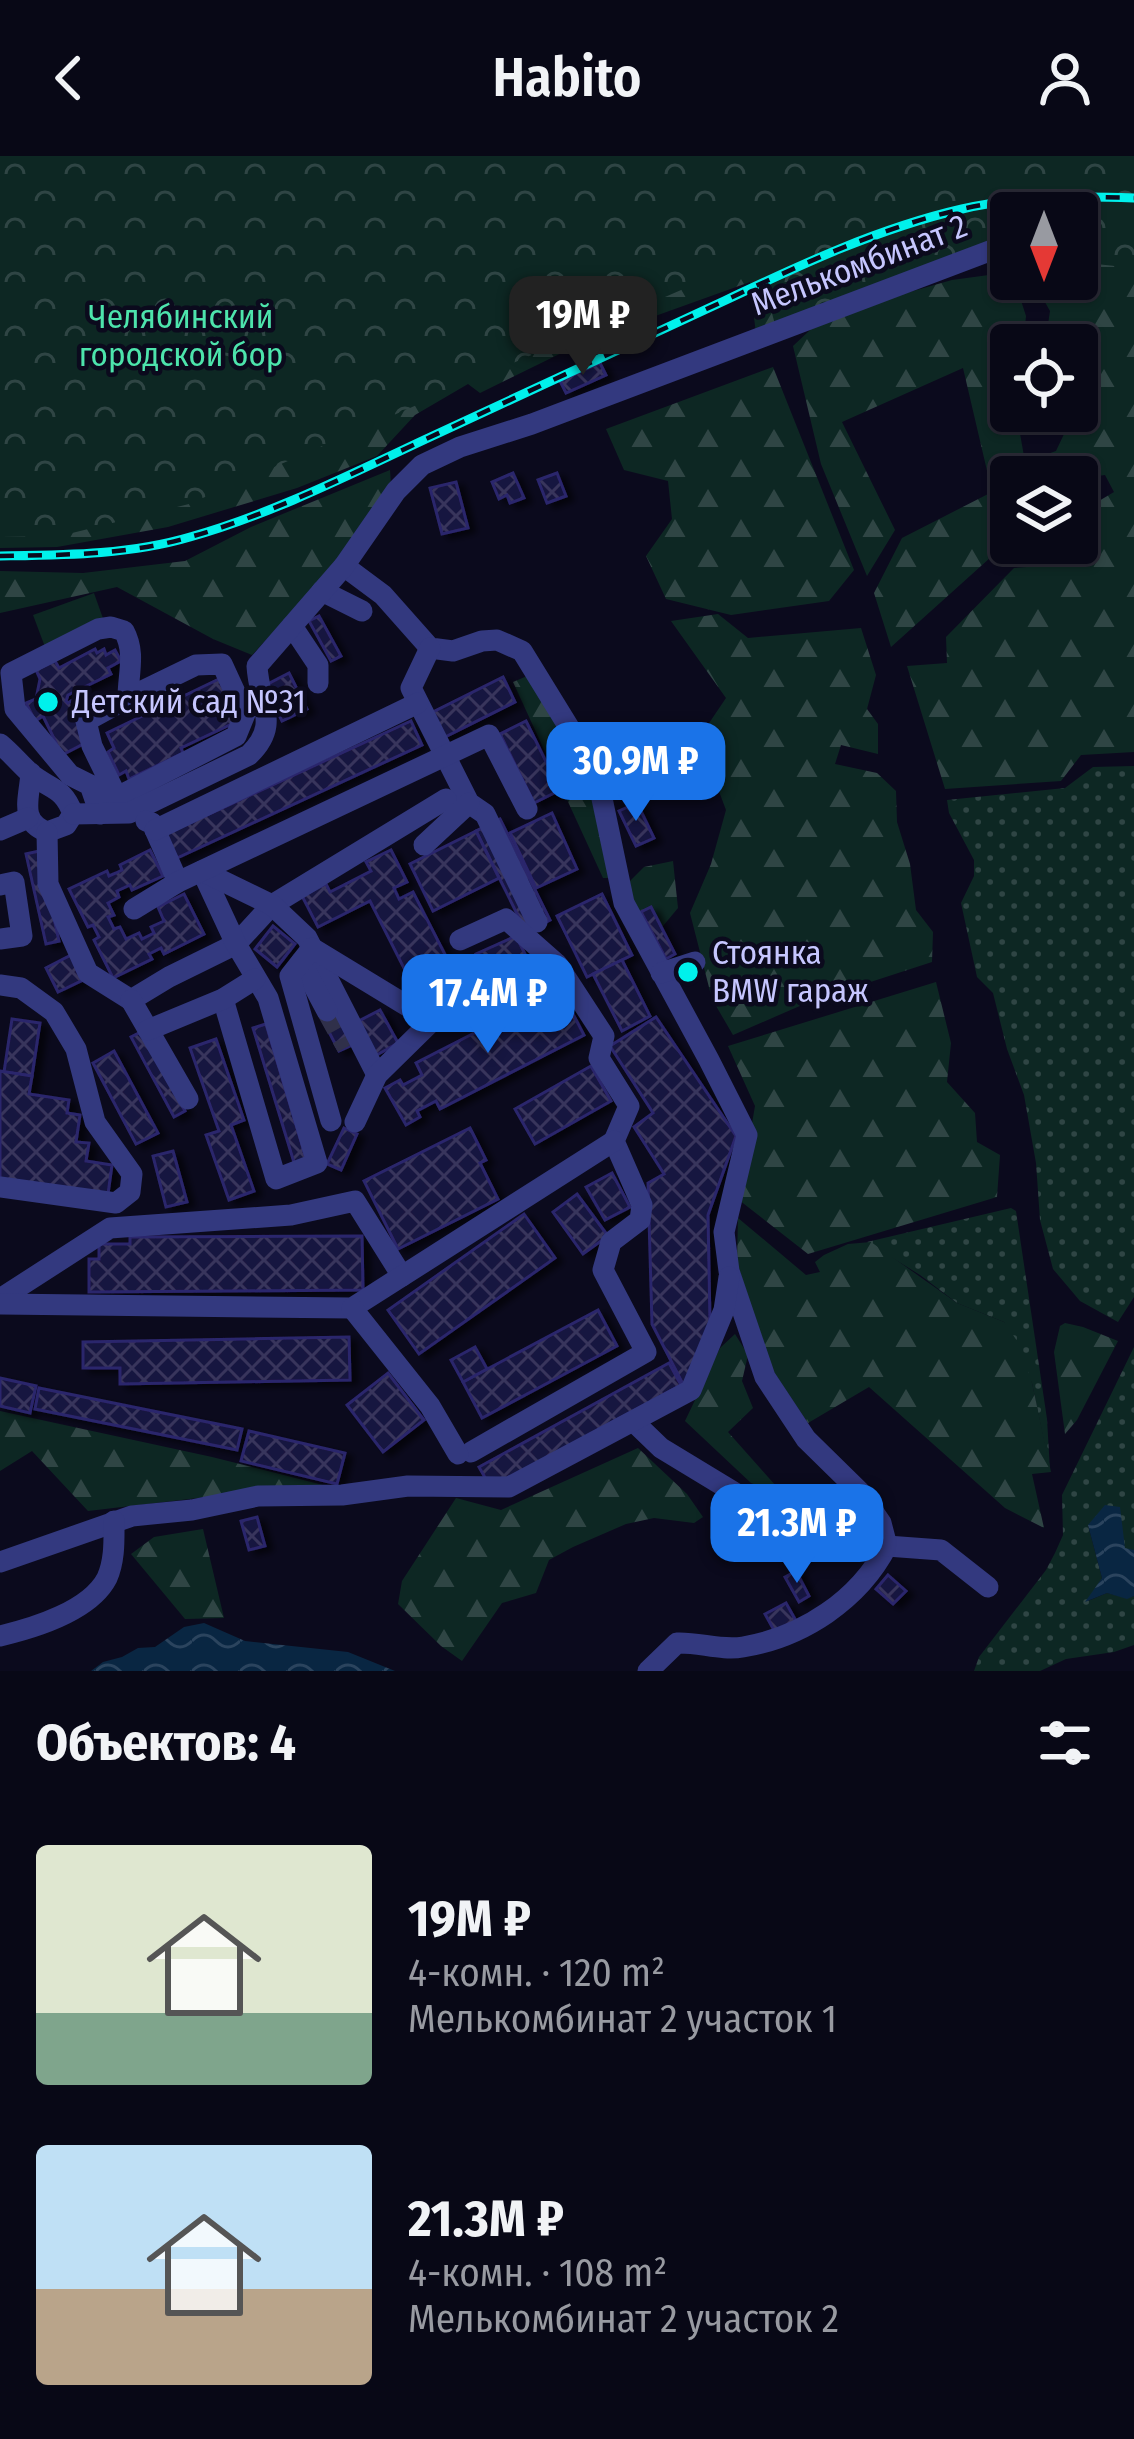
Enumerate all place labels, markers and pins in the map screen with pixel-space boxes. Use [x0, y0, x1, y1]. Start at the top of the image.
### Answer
pin: 19M ₽ [499, 276, 667, 378]
place label: Детский сад №31 [71, 682, 306, 722]
marker: Детский сад №31 [35, 689, 61, 715]
pin: 30.9M ₽ [525, 722, 747, 824]
place label: Стоянка BMW гараж [712, 933, 868, 1011]
pin: 17.4M ₽ [377, 954, 599, 1056]
marker: Стоянка BMW гараж [675, 959, 701, 985]
pin: 21.3M ₽ [686, 1484, 908, 1586]

